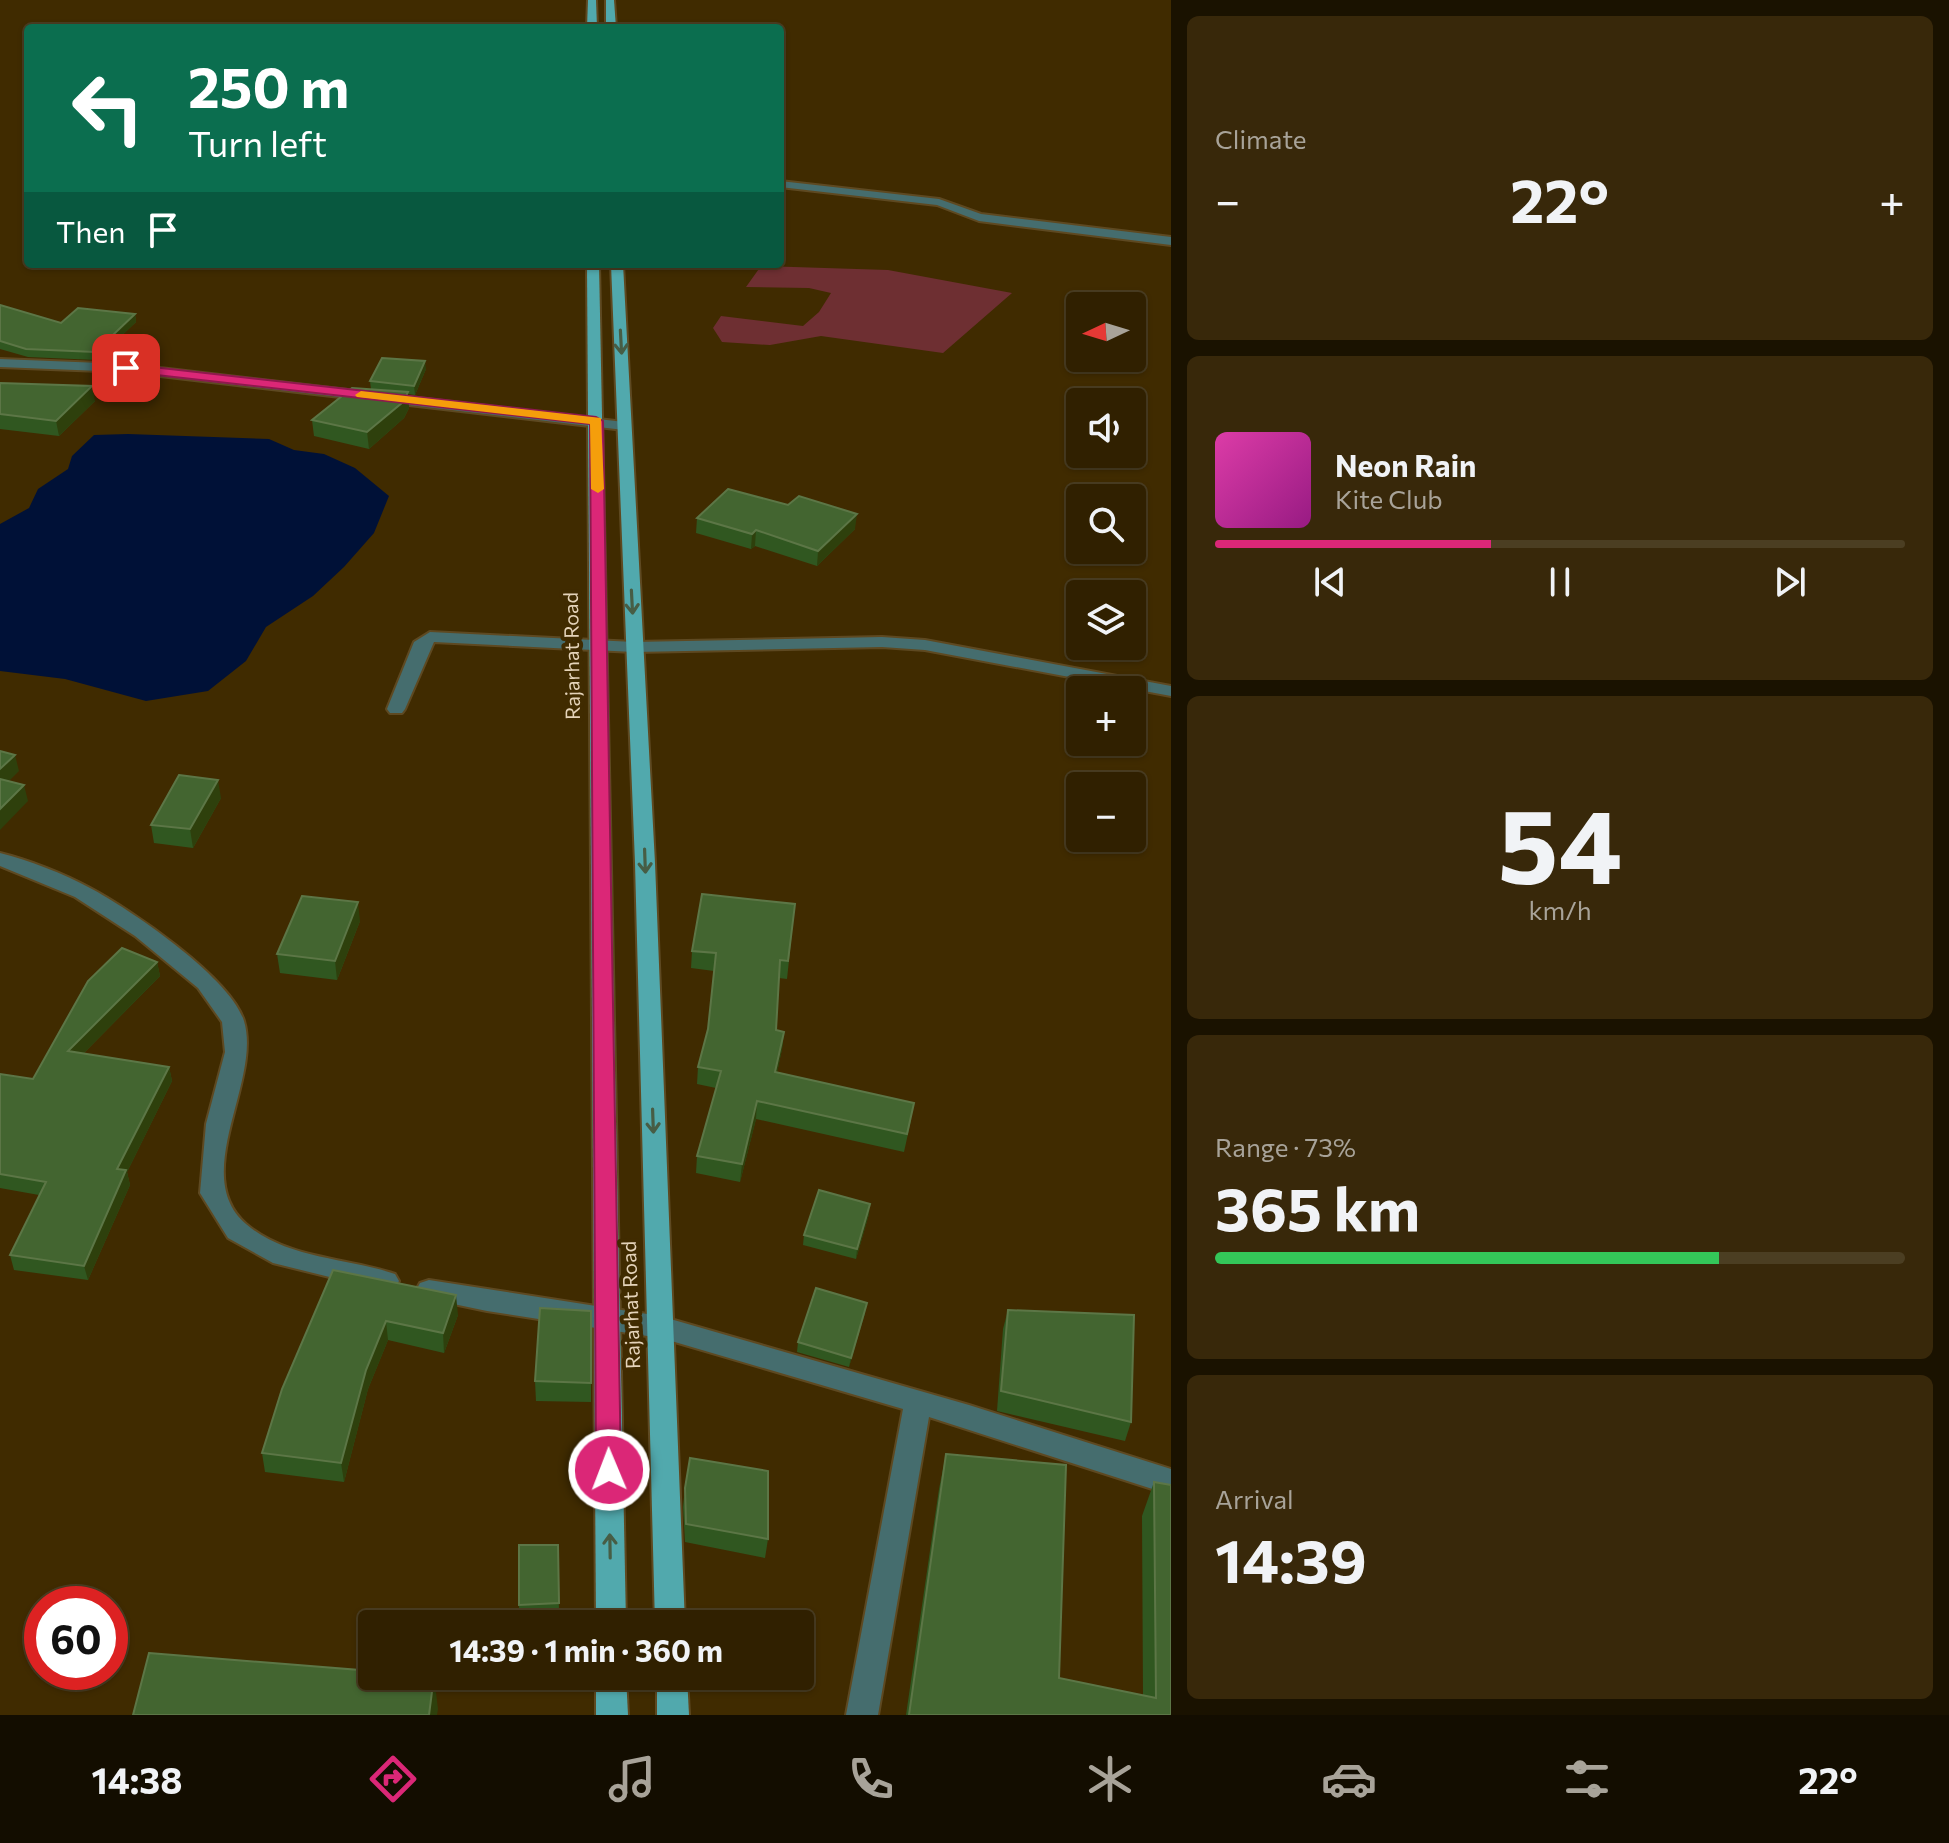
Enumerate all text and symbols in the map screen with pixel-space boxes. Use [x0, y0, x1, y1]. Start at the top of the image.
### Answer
text: 250 m [188, 51, 349, 120]
icon: left [56, 56, 160, 160]
text: Turn left [188, 120, 327, 164]
text: Climate [1215, 123, 1307, 154]
text: 22° [1510, 162, 1609, 235]
text: − [1215, 172, 1240, 226]
text: + [1879, 172, 1905, 226]
icon: arrive [141, 208, 185, 252]
text: Then [56, 212, 125, 249]
north arrow [1066, 292, 1146, 372]
map controls [1066, 292, 1146, 852]
one-way arrow [613, 328, 628, 355]
pin [92, 334, 160, 402]
icon: arrive [104, 346, 148, 390]
button: sound [1066, 388, 1146, 468]
text: Neon Rain [1335, 446, 1476, 483]
text: Kite Club [1335, 483, 1443, 514]
button: search [1066, 484, 1146, 564]
icon: previous [1308, 560, 1352, 604]
icon: pause [1538, 560, 1582, 604]
icon: next [1768, 560, 1812, 604]
button: layers [1066, 580, 1146, 660]
one-way arrow [625, 588, 640, 615]
street label: Rajarhat Road [558, 592, 584, 720]
button: + [1066, 676, 1146, 756]
button: − [1066, 772, 1146, 852]
text: 54 [1498, 778, 1622, 905]
one-way arrow [637, 847, 652, 874]
text: km/h [1528, 894, 1592, 925]
one-way arrow [646, 1107, 661, 1134]
text: Range · 73% [1215, 1131, 1356, 1162]
text: 365 km [1215, 1170, 1420, 1243]
street label: Rajarhat Road [616, 1241, 644, 1369]
position arrow [567, 1428, 651, 1512]
text: Arrival [1215, 1483, 1294, 1514]
text: 14:39 [1215, 1522, 1367, 1595]
one-way arrow [602, 1533, 617, 1560]
speed limit sign: 60 [24, 1586, 128, 1690]
text: 14:39 · 1 min · 360 m [449, 1631, 723, 1668]
icon: directions [365, 1751, 421, 1807]
icon: music [604, 1751, 660, 1807]
icon: phone [843, 1751, 899, 1807]
icon: climate [1082, 1751, 1138, 1807]
icon: car [1321, 1751, 1377, 1807]
icon: filters [1559, 1751, 1615, 1807]
text: 14:38 [91, 1757, 183, 1801]
text: 22° [1798, 1757, 1858, 1801]

